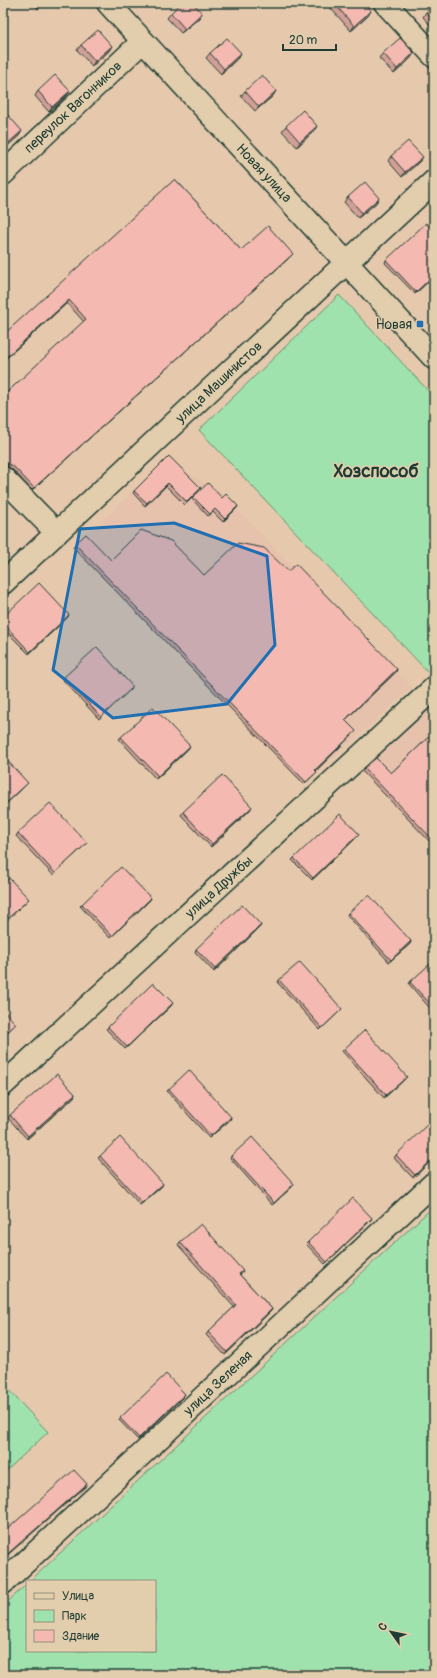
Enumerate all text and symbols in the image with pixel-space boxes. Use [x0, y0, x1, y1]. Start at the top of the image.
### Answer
scale bar [283, 26, 336, 52]
text: 20 m [289, 33, 318, 48]
street label: переулок Вагонников [21, 57, 125, 157]
street label: Новая улица [232, 140, 296, 206]
place label: Новая [376, 316, 412, 333]
marker: Новая [415, 319, 425, 329]
street label: улица Машинистов [171, 337, 266, 427]
district label: Хозспособ [333, 460, 419, 483]
street label: улица Дружбы [181, 852, 256, 922]
street label: улица Зеленая [179, 1347, 256, 1420]
legend [26, 1580, 156, 1652]
text: Улица [62, 1589, 94, 1604]
text: Парк [62, 1609, 87, 1624]
north arrow [371, 1612, 411, 1652]
text: С [376, 1620, 390, 1633]
text: Здание [62, 1629, 99, 1644]

